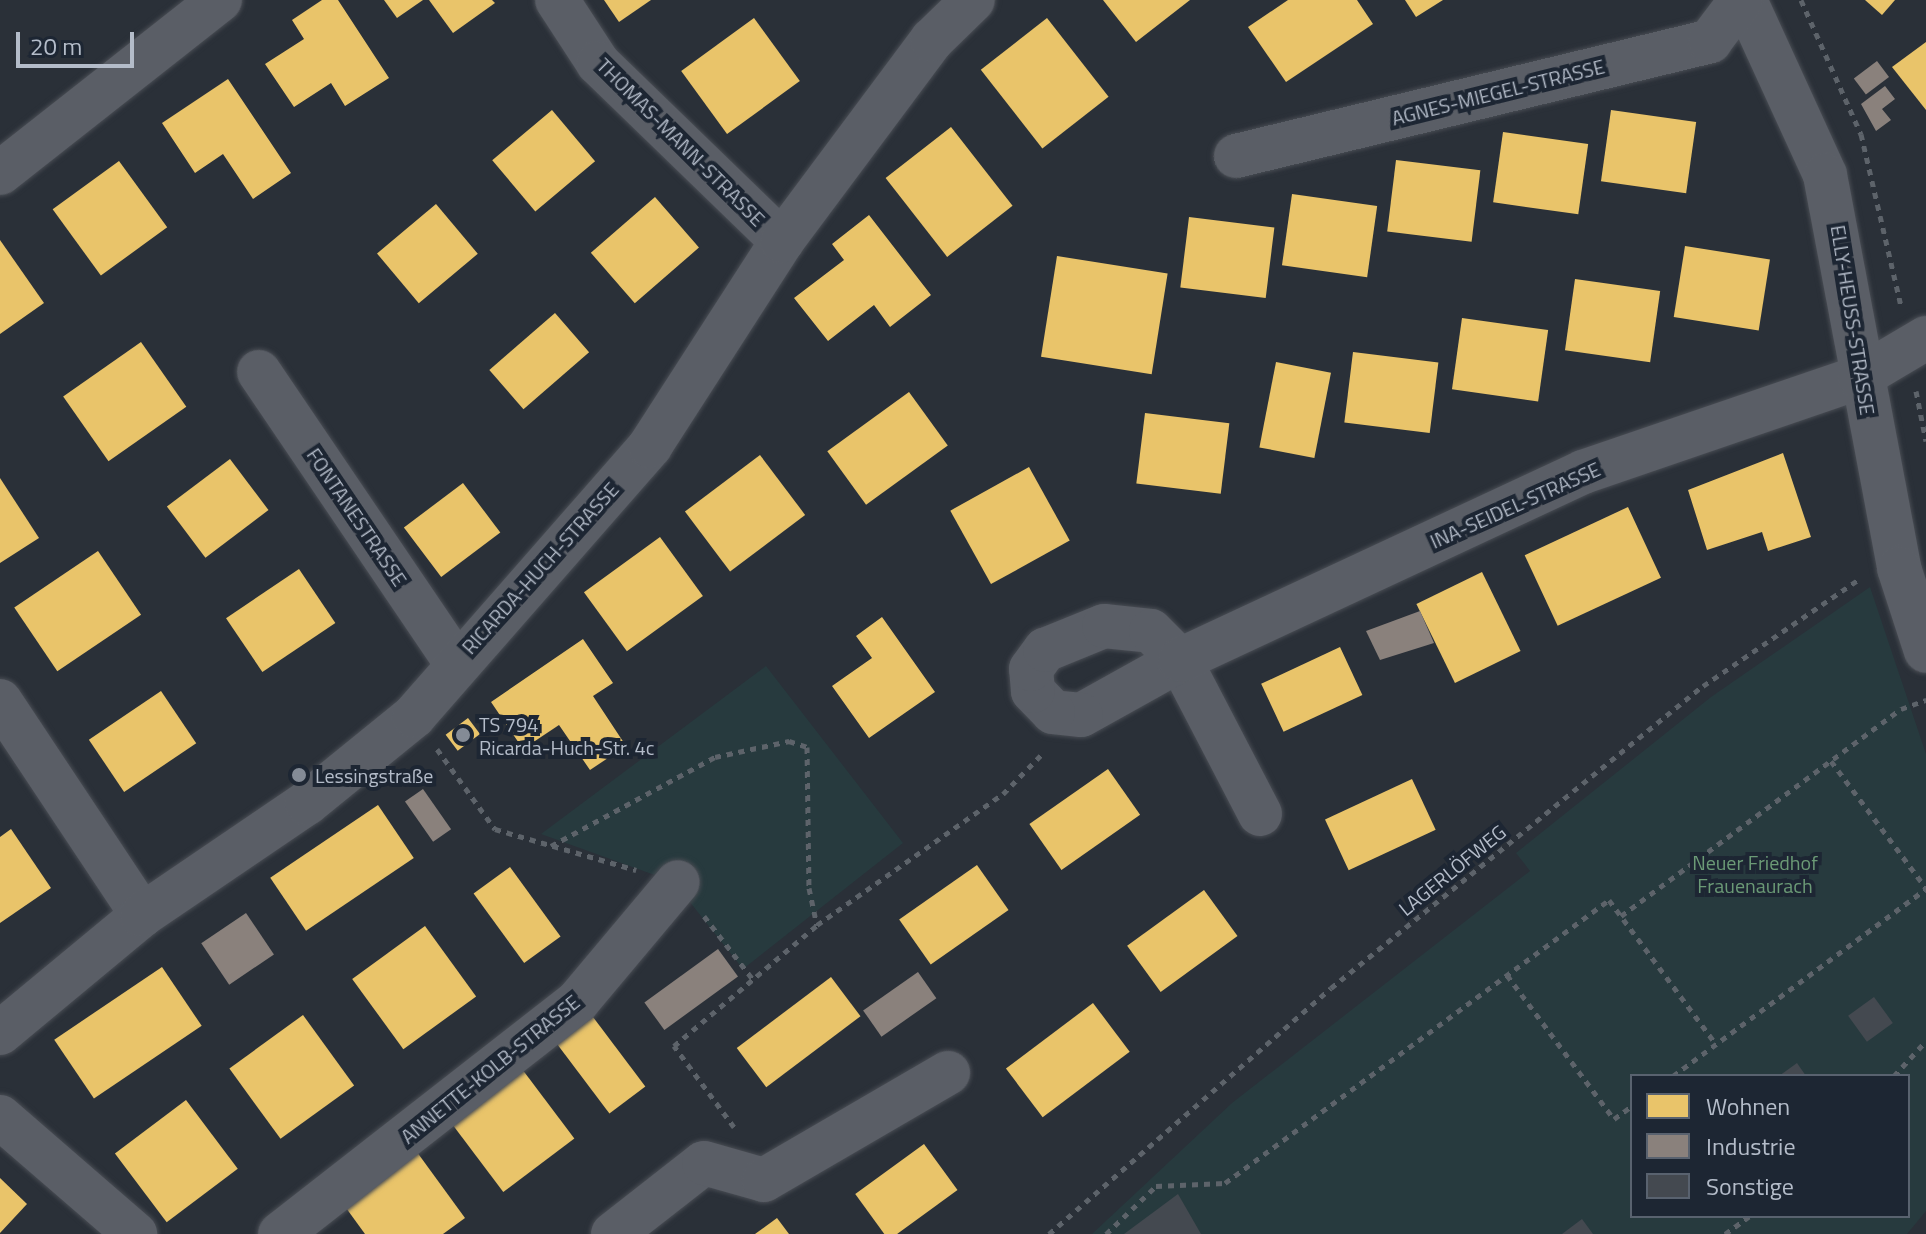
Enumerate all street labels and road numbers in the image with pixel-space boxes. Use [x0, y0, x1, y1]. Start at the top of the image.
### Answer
street label: THOMAS-MANN-STRASSE [592, 53, 770, 231]
street label: AGNES-MIEGEL-STRASSE [1389, 54, 1607, 130]
street label: ELLY-HEUSS-STRASSE [1826, 223, 1880, 417]
street label: FONTANESTRASSE [302, 444, 412, 590]
street label: INA-SEIDEL-STRASSE [1426, 457, 1604, 553]
street label: RICARDA-HUCH-STRASSE [457, 477, 623, 659]
street label: LAGERLÖFWEG [1394, 820, 1510, 920]
street label: ANNETTE-KOLB-STRASSE [396, 990, 584, 1148]

